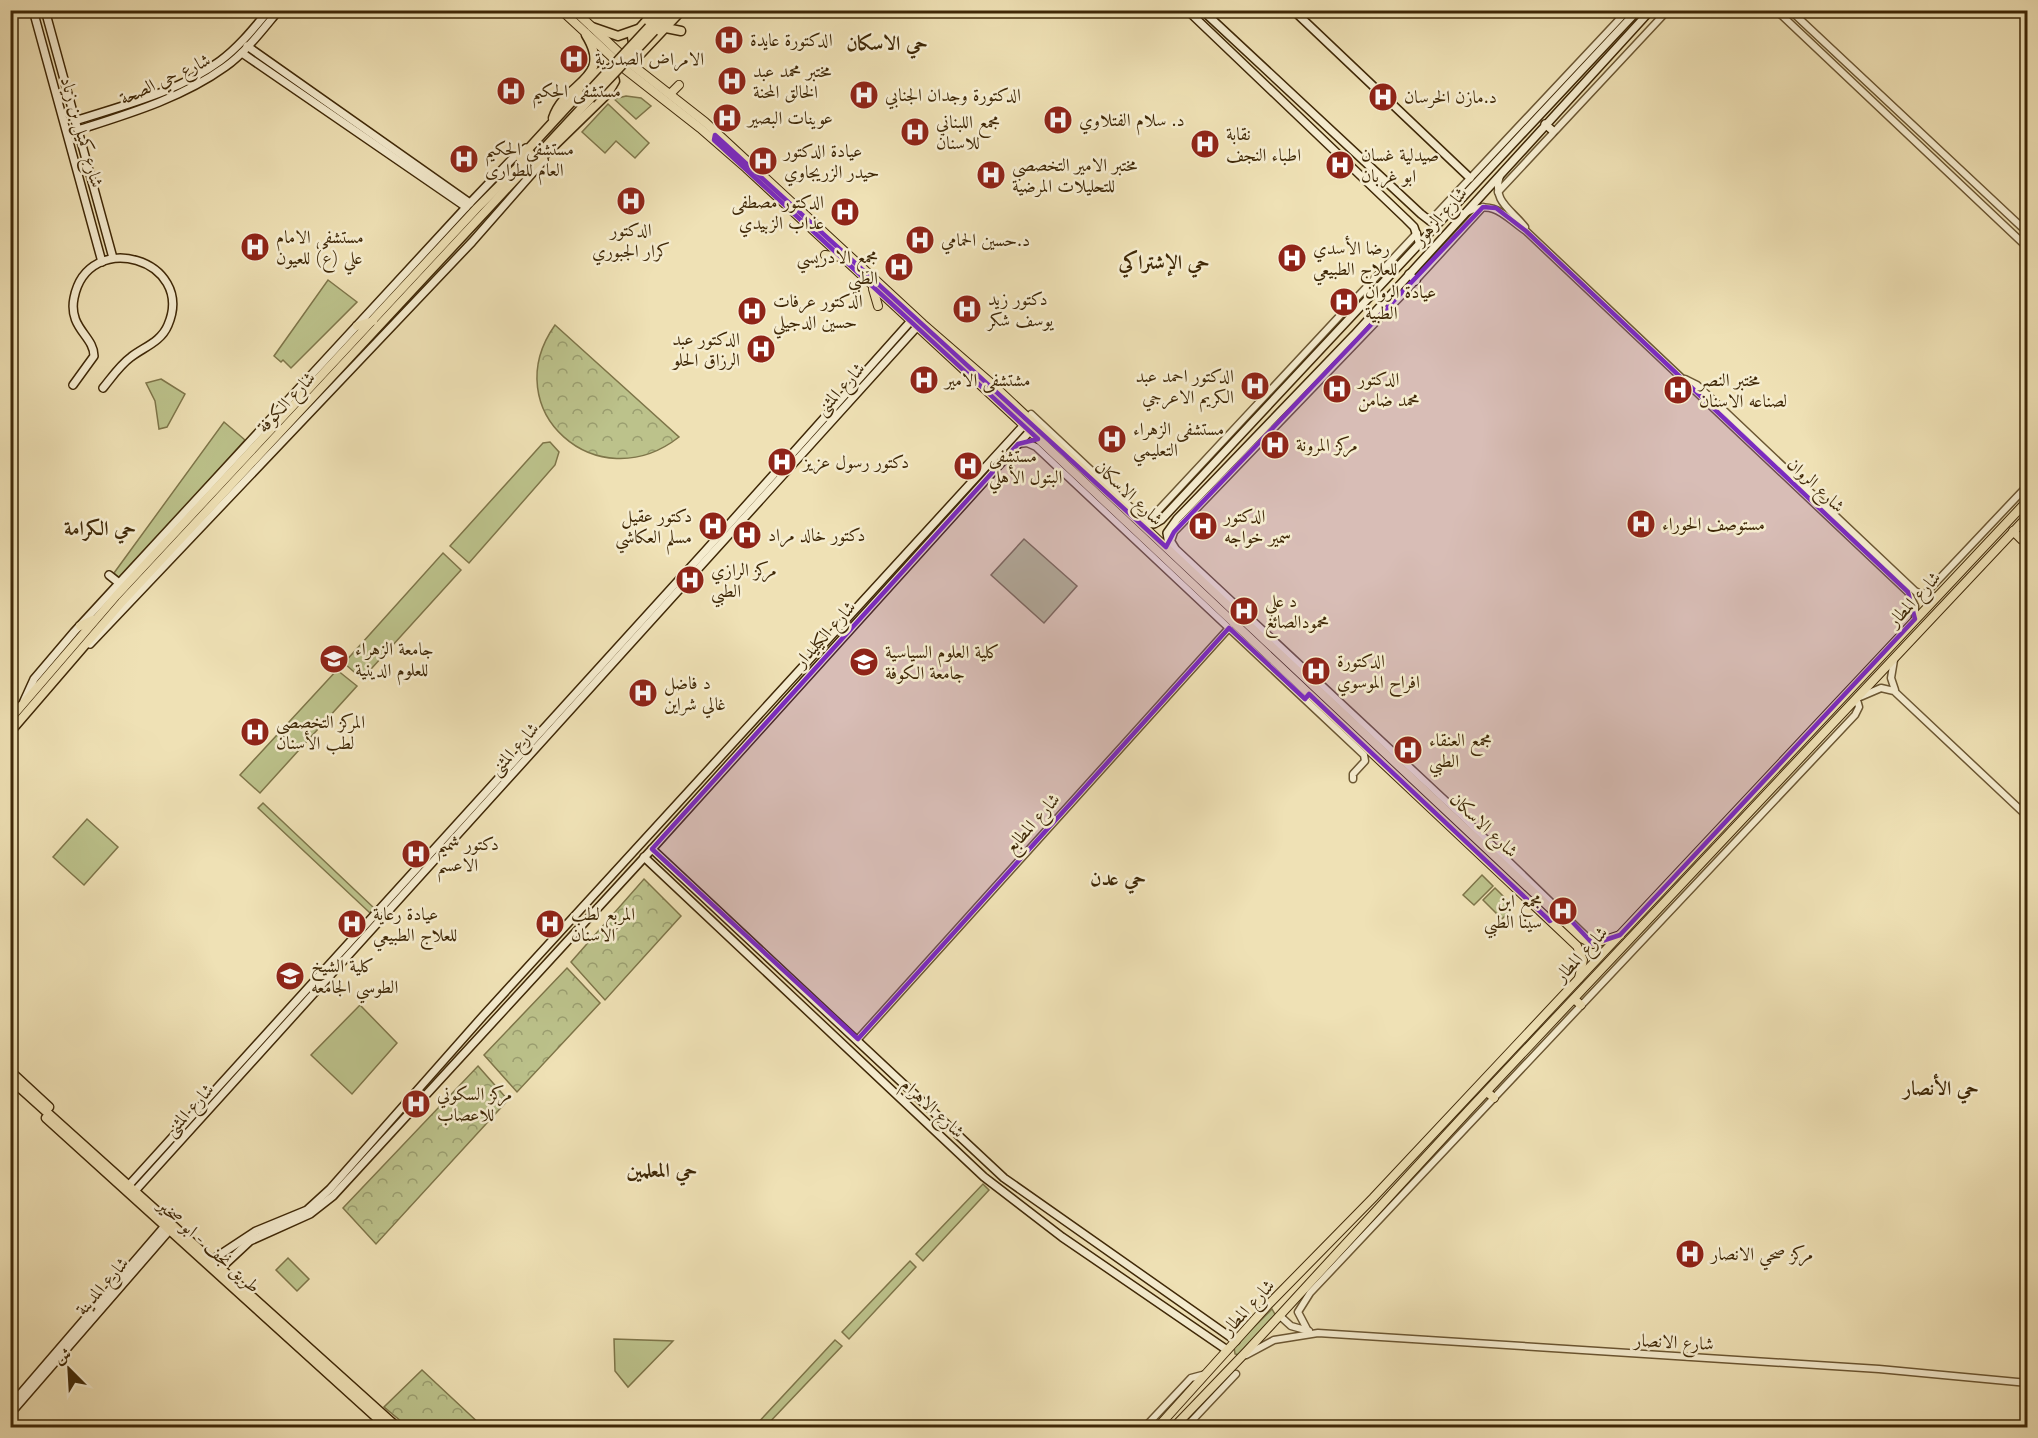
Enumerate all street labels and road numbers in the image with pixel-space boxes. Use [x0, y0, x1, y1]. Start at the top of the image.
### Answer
street label: شارع حي الصحة [117, 51, 216, 113]
street label: شارع كميل بن زياد [52, 75, 106, 191]
street label: شارع الزهور [1409, 184, 1475, 254]
street label: شارع المثنى [813, 360, 873, 423]
street label: شارع الكوفة [254, 368, 323, 440]
street label: شارع الروان [1780, 455, 1847, 520]
street label: شارع الاسكان [1088, 457, 1166, 533]
street label: شارع المطار [1884, 569, 1948, 635]
street label: شارع الكيليدار [790, 598, 863, 676]
street label: شارع المثنى [487, 720, 547, 783]
street label: شارع الاسكان [1443, 789, 1521, 865]
street label: شارع المطابع [1002, 791, 1068, 861]
street label: شارع المطار [1551, 924, 1615, 990]
street label: شارع الاهرام [894, 1076, 967, 1146]
street label: شارع المثنى [162, 1081, 222, 1144]
street label: طريق نجف - ابو صخير [151, 1195, 263, 1298]
street label: شارع المدينة [73, 1254, 136, 1322]
street label: شارع المطار [1218, 1277, 1282, 1343]
street label: شارع الانصار [1632, 1332, 1714, 1359]

